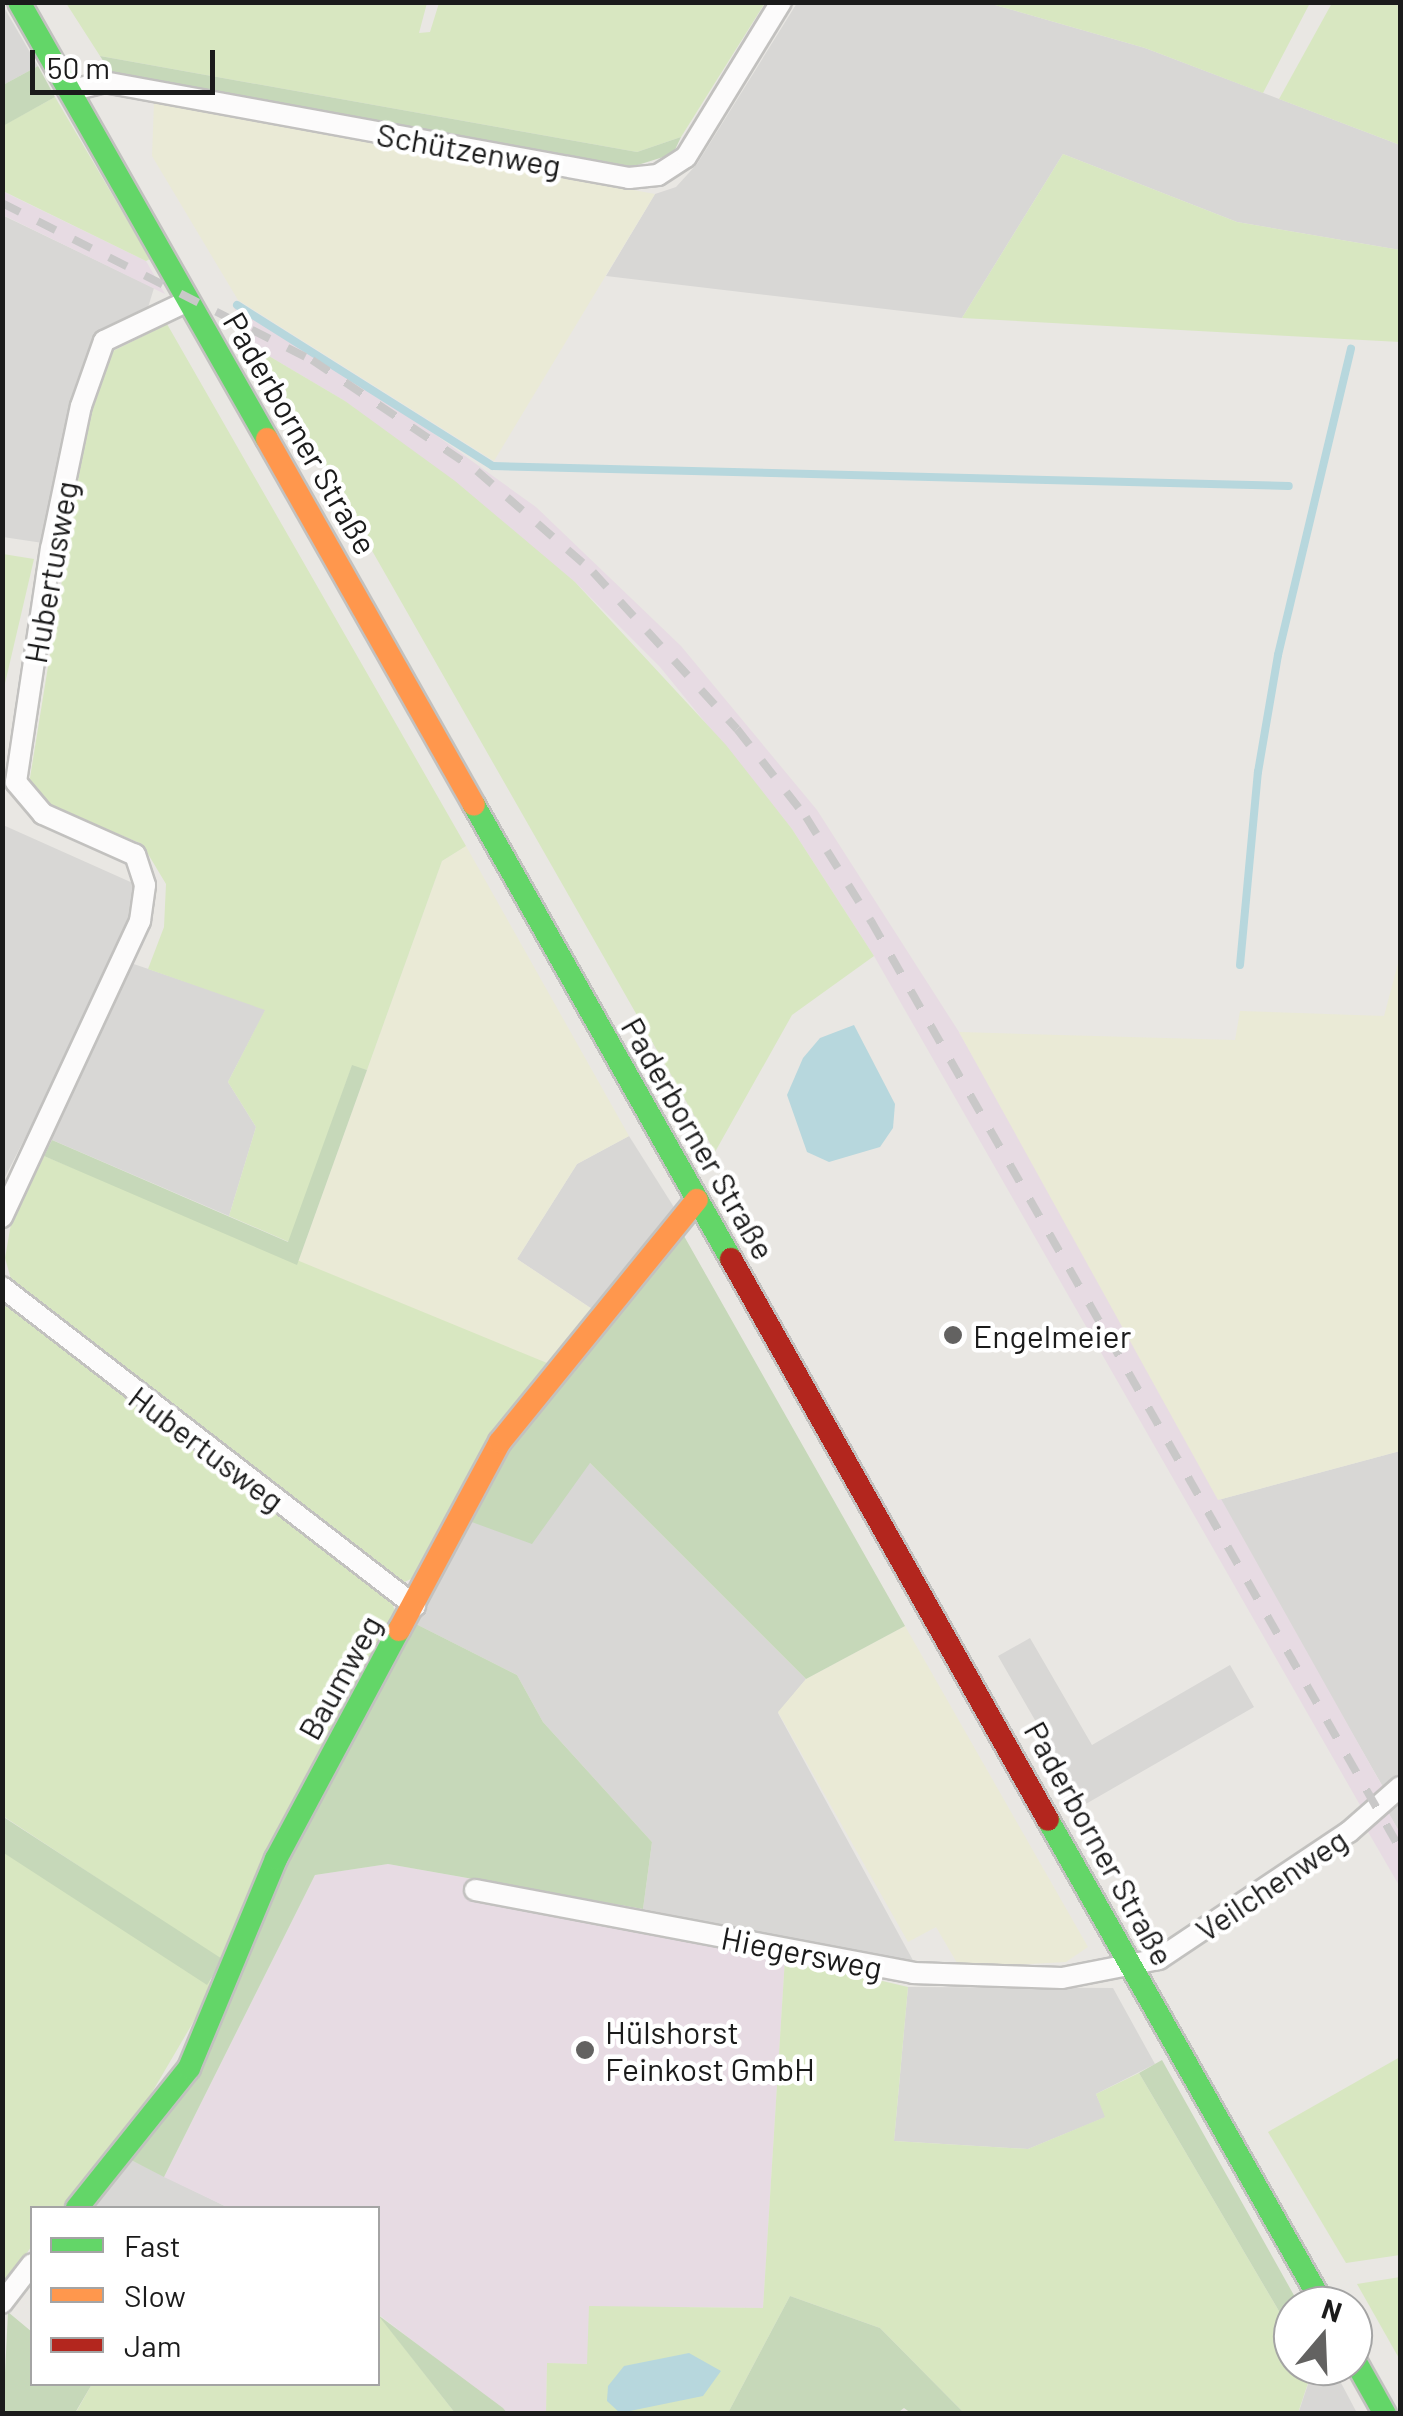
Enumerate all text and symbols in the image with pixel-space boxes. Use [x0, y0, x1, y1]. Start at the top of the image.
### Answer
scale bar [35, 30, 220, 92]
text: 50 m [47, 49, 110, 85]
street label: Schützenweg [374, 114, 564, 184]
street label: Paderborner Straße [216, 305, 386, 561]
street label: Hubertusweg [15, 478, 85, 666]
street label: Paderborner Straße [614, 1010, 784, 1266]
place label: Engelmeier [973, 1316, 1131, 1354]
marker: Engelmeier [942, 1324, 964, 1346]
street label: Hubertusweg [122, 1377, 292, 1519]
street label: Baumweg [289, 1608, 389, 1746]
street label: Paderborner Straße [1017, 1714, 1183, 1972]
street label: Veilchenweg [1188, 1819, 1354, 1949]
street label: Hiegersweg [718, 1918, 886, 1986]
place label: Hülshorst Feinkost GmbH [605, 2013, 815, 2088]
marker: Hülshorst Feinkost GmbH [574, 2039, 596, 2061]
legend [30, 2206, 380, 2386]
text: Fast [124, 2227, 181, 2263]
text: Slow [124, 2277, 186, 2313]
north arrow [1273, 2286, 1373, 2386]
text: N [1318, 2290, 1346, 2329]
text: Jam [124, 2327, 181, 2363]

